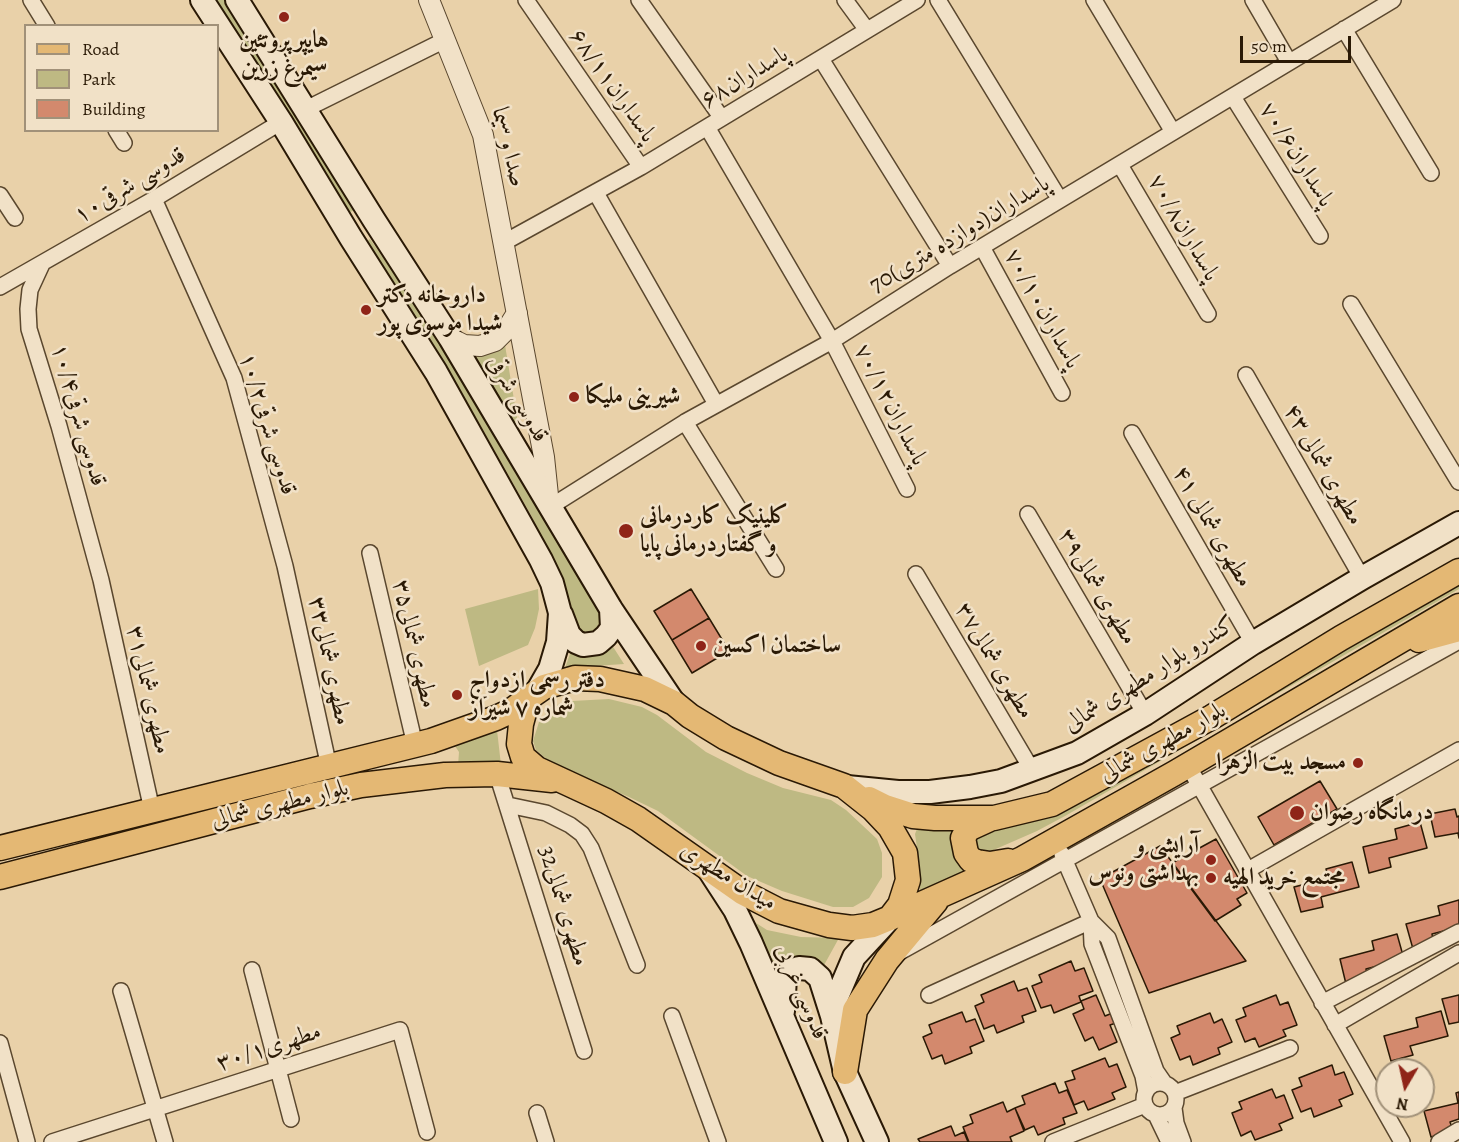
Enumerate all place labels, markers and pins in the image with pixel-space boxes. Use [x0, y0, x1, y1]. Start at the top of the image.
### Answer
marker: هایپر پروتئین سیمرغ زرین [277, 10, 291, 24]
place label: هایپر پروتئین سیمرغ زرین [239, 27, 329, 83]
place label: داروخانه دکتر شیدا موسوی پور [378, 282, 503, 338]
marker: داروخانه دکتر شیدا موسوی پور [359, 303, 373, 317]
place label: شیرینى ملیکا [586, 383, 680, 411]
marker: شیرینى ملیکا [567, 390, 581, 404]
place label: کلینیک کاردرمانی و گفتاردرمانی پایا [640, 503, 789, 559]
marker: کلینیک کاردرمانی و گفتاردرمانی پایا [617, 522, 635, 540]
place label: ساختمان اکسین [713, 632, 841, 660]
marker: ساختمان اکسین [694, 639, 708, 653]
place label: دفتر رسمی ازدواج شماره ۷ شیراز [469, 667, 605, 723]
marker: دفتر رسمی ازدواج شماره ۷ شیراز [450, 688, 464, 702]
place label: مسجد بیت الزهرا [1216, 749, 1346, 777]
marker: مسجد بیت الزهرا [1351, 756, 1365, 770]
place label: درمانگاه رضوان [1310, 799, 1434, 827]
marker: درمانگاه رضوان [1288, 804, 1306, 822]
place label: آرایشی و بهداشتی ونوس [1088, 832, 1199, 888]
marker: آرایشی و بهداشتی ونوس [1204, 853, 1218, 867]
place label: مجتمع خرید الهیه [1223, 864, 1345, 892]
marker: مجتمع خرید الهیه [1204, 871, 1218, 885]

